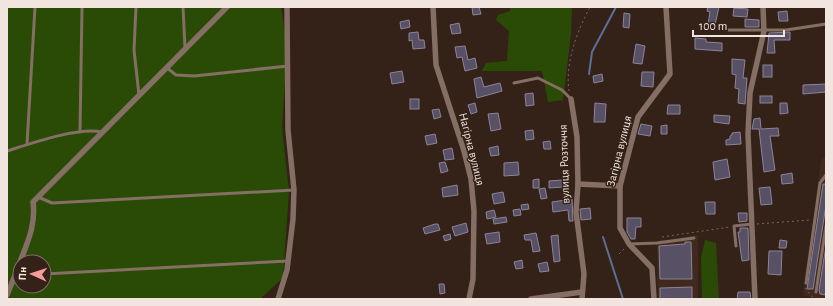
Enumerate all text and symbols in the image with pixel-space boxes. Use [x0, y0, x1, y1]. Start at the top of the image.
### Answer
scale bar [693, 12, 784, 38]
text: 100 m [699, 20, 727, 32]
street label: Нагірна вулиця [456, 111, 487, 187]
street label: Загірна вулиця [604, 114, 635, 188]
street label: вулиця Розточчя [557, 124, 572, 204]
north arrow [12, 254, 52, 294]
text: Пн [17, 267, 28, 280]

